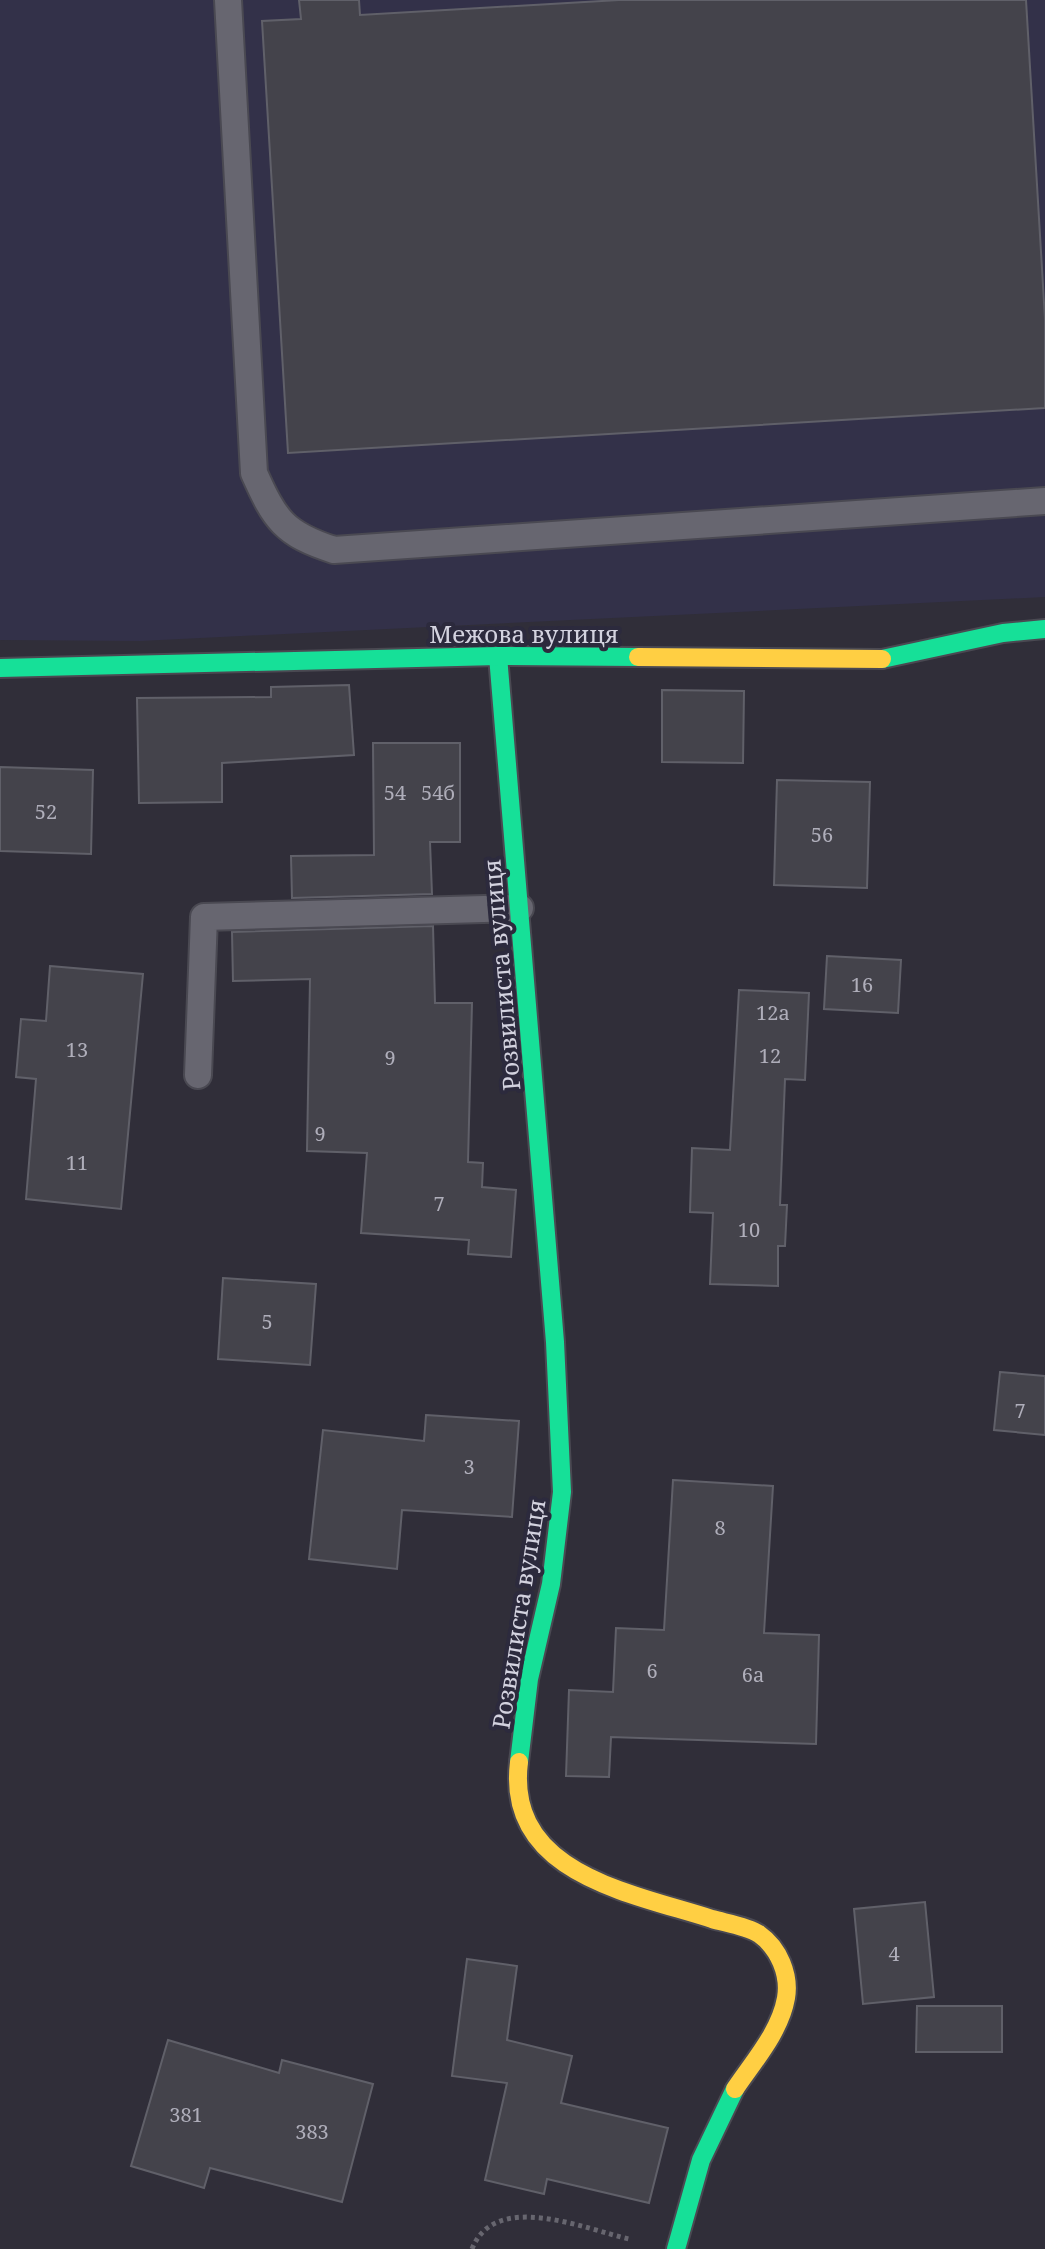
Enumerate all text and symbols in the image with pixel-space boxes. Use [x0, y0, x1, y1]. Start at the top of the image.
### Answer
street label: Межова вулиця [429, 617, 619, 650]
house number: 54 [384, 779, 406, 806]
house number: 54б [421, 779, 455, 806]
house number: 52 [35, 798, 57, 825]
house number: 56 [811, 821, 833, 848]
street label: Розвилиста вулиця [474, 858, 528, 1092]
house number: 16 [851, 971, 873, 998]
house number: 12а [756, 999, 790, 1026]
house number: 13 [66, 1036, 88, 1063]
house number: 12 [759, 1042, 781, 1069]
house number: 9 [384, 1044, 396, 1071]
house number: 9 [314, 1120, 326, 1147]
house number: 11 [66, 1149, 88, 1176]
house number: 7 [433, 1190, 445, 1217]
house number: 10 [738, 1216, 760, 1243]
house number: 5 [261, 1308, 273, 1335]
house number: 7 [1014, 1397, 1026, 1424]
house number: 3 [463, 1453, 475, 1480]
street label: Розвилиста вулиця [484, 1497, 552, 1731]
house number: 8 [714, 1514, 726, 1541]
house number: 6 [646, 1657, 658, 1684]
house number: 6а [742, 1661, 764, 1688]
house number: 4 [888, 1940, 900, 1967]
house number: 381 [169, 2101, 203, 2128]
house number: 383 [295, 2118, 329, 2145]

